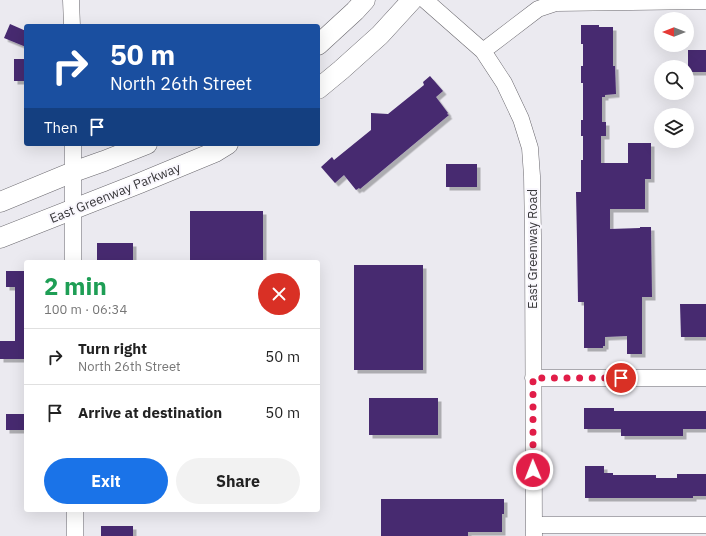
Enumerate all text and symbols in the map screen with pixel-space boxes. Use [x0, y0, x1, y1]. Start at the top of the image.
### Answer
north arrow [654, 12, 694, 52]
map controls [654, 12, 694, 148]
text: 50 m [110, 36, 175, 73]
icon: right [44, 40, 96, 92]
button: search [654, 60, 694, 100]
text: North 26th Street [110, 72, 252, 95]
button: layers [654, 108, 694, 148]
icon: arrive [86, 116, 108, 138]
text: Then [44, 118, 78, 137]
street label: East Greenway Parkway [47, 159, 183, 227]
street label: East Greenway Road [524, 189, 541, 309]
text: 2 min [44, 270, 107, 302]
button: close [258, 273, 300, 315]
text: 100 m · 06:34 [44, 301, 127, 318]
text: Turn right [78, 339, 147, 358]
icon: right [44, 346, 66, 368]
text: 50 m [265, 347, 300, 366]
text: North 26th Street [78, 358, 181, 375]
pin [604, 361, 638, 395]
icon: arrive [610, 367, 632, 389]
icon: arrive [44, 402, 66, 424]
text: Arrive at destination [78, 403, 222, 422]
text: 50 m [265, 403, 300, 422]
position arrow [512, 449, 554, 491]
button: Exit [44, 458, 168, 504]
button: Share [176, 458, 300, 504]

